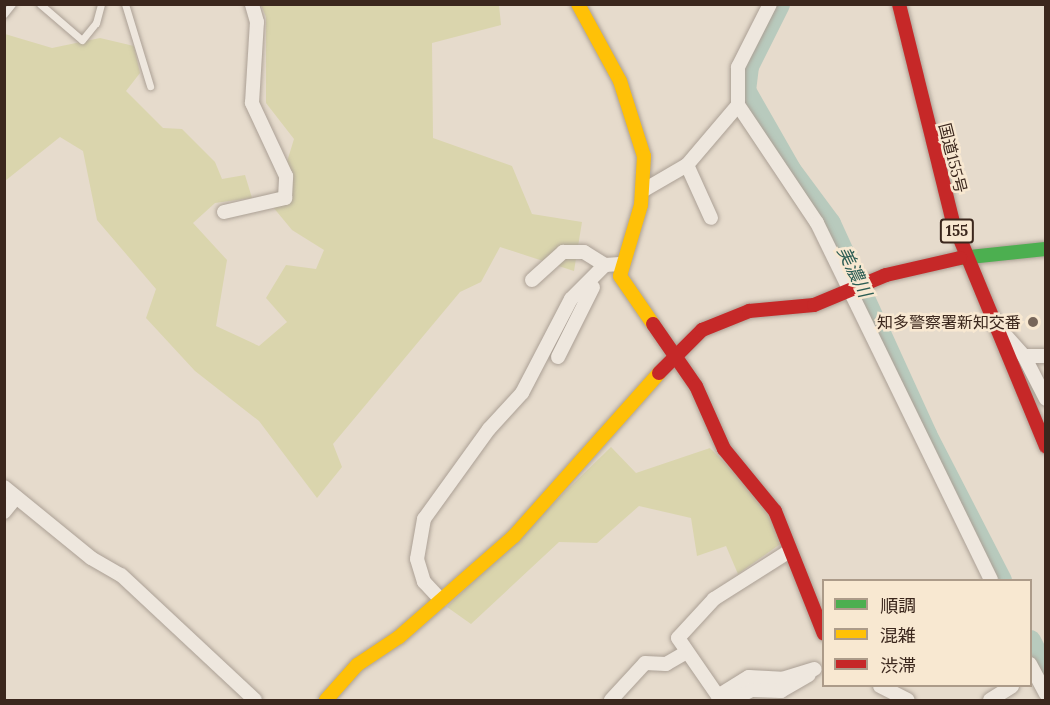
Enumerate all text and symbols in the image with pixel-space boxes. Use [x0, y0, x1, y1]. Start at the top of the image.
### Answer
street label: 国道155号 [935, 121, 971, 195]
road number: 155 [939, 219, 975, 243]
water label: 美濃川 [832, 243, 876, 301]
place label: 知多警察署新知交番 [877, 312, 1021, 332]
marker: 知多警察署新知交番 [1026, 315, 1040, 329]
legend [822, 579, 1032, 687]
text: 順調 [880, 594, 916, 617]
text: 混雑 [880, 624, 916, 647]
text: 渋滞 [880, 654, 916, 677]

